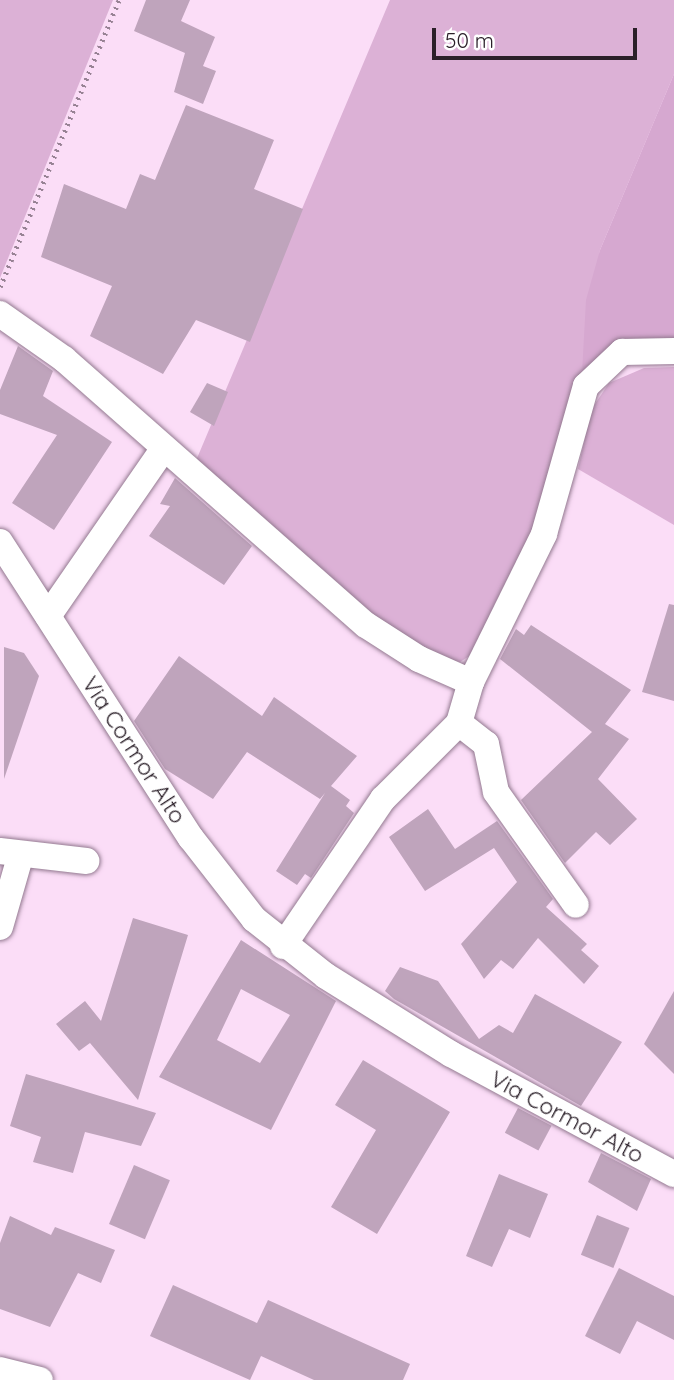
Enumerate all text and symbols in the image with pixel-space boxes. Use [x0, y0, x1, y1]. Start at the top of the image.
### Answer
scale bar [436, 14, 641, 58]
text: 50 m [445, 27, 494, 53]
street label: Via Cormor Alto [76, 671, 192, 829]
street label: Via Cormor Alto [486, 1065, 648, 1169]

